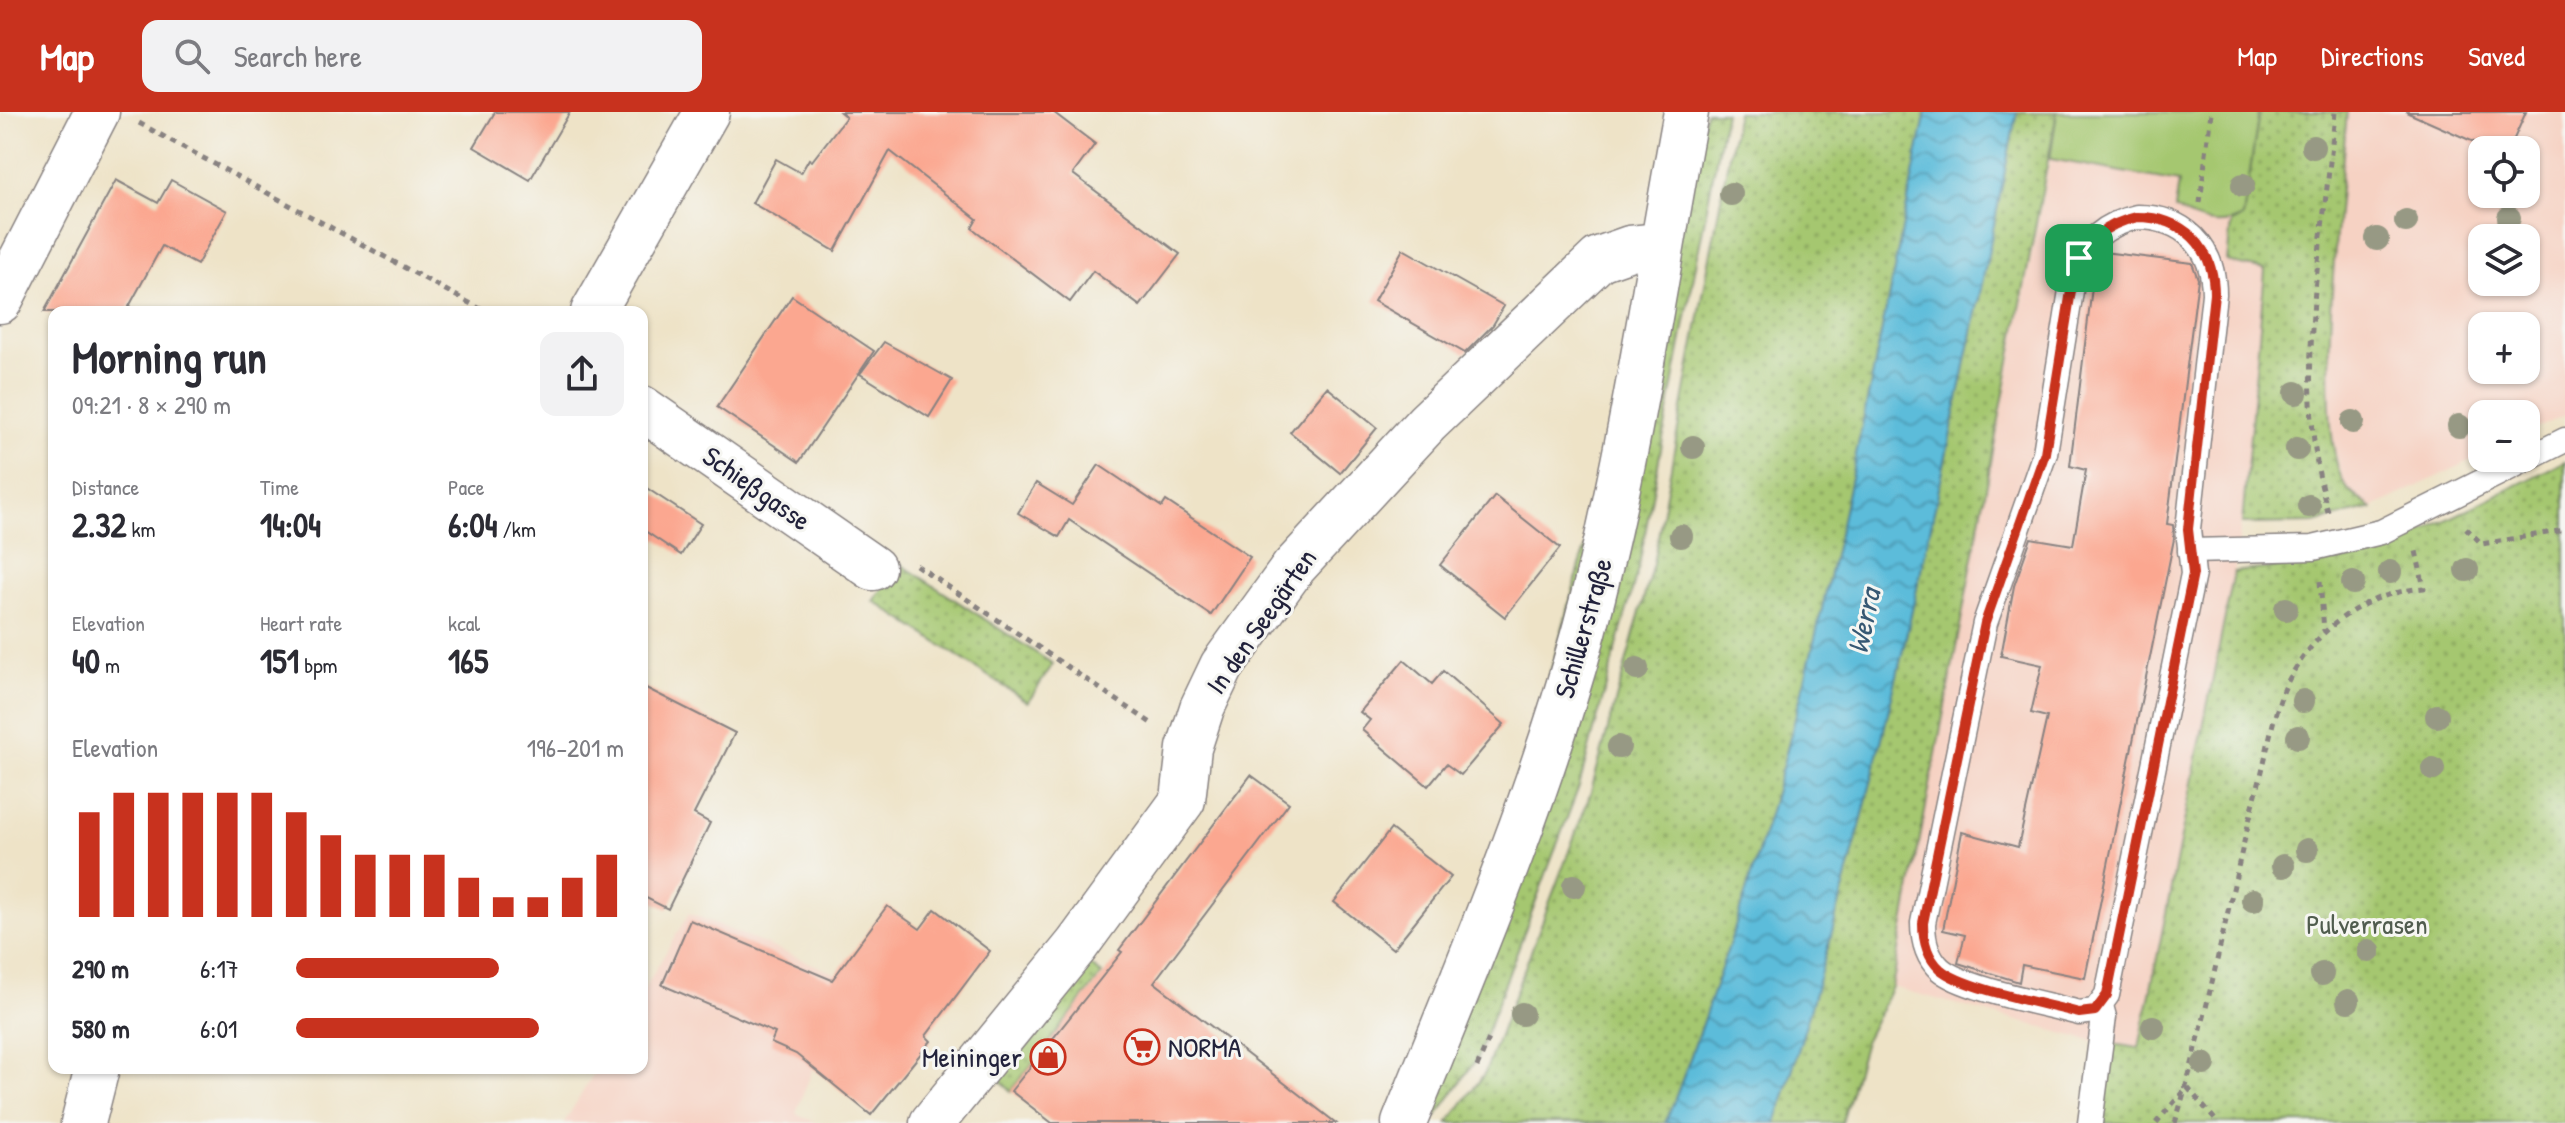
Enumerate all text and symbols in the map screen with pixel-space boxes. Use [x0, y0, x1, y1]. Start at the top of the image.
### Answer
search box [142, 20, 702, 92]
text: Map [40, 30, 94, 82]
icon: search [170, 34, 214, 78]
text: Search here [234, 36, 362, 76]
text: Map [2237, 37, 2277, 75]
text: Directions [2321, 37, 2424, 75]
text: Saved [2468, 37, 2525, 75]
map controls [2468, 136, 2540, 472]
button: locate [2468, 136, 2540, 208]
pin [2045, 224, 2113, 292]
button: layers [2468, 224, 2540, 296]
icon: arrive [2057, 236, 2101, 280]
button: + [2468, 312, 2540, 384]
text: Morning run [72, 327, 267, 387]
button: share [540, 332, 624, 416]
text: 09:21 · 8 × 290 m [72, 387, 231, 422]
button: − [2468, 400, 2540, 472]
street label: Schießgasse [695, 437, 819, 539]
text: Distance [72, 472, 139, 502]
text: Time [260, 472, 299, 502]
text: Pace [448, 472, 485, 502]
text: 2.32 [72, 502, 126, 548]
text: 14:04 [260, 502, 321, 548]
text: 6:04 [448, 502, 497, 548]
text: km [126, 514, 156, 544]
text: /km [497, 514, 536, 544]
street label: In den Seegärten [1197, 541, 1325, 701]
street label: Schillerstraße [1545, 554, 1621, 702]
water label: Werra [1837, 582, 1890, 657]
text: Elevation [72, 608, 145, 638]
text: Heart rate [260, 608, 342, 638]
text: kcal [448, 608, 480, 638]
text: 40 [72, 638, 100, 684]
text: 151 [260, 638, 299, 684]
text: 165 [448, 638, 488, 684]
text: m [100, 650, 120, 680]
text: bpm [299, 650, 338, 680]
text: Elevation [72, 730, 158, 765]
text: 196–201 m [527, 730, 624, 765]
park label: Pulverrasen [2306, 905, 2428, 943]
text: 290 m [72, 951, 129, 986]
text: 6:17 [200, 951, 239, 986]
text: 580 m [72, 1011, 130, 1046]
text: 6:01 [200, 1011, 238, 1046]
supermarket icon: NORMA [1123, 1028, 1161, 1066]
place label: NORMA [1168, 1028, 1242, 1066]
place label: Meininger [922, 1038, 1022, 1076]
shop icon: Meininger [1029, 1038, 1067, 1076]

